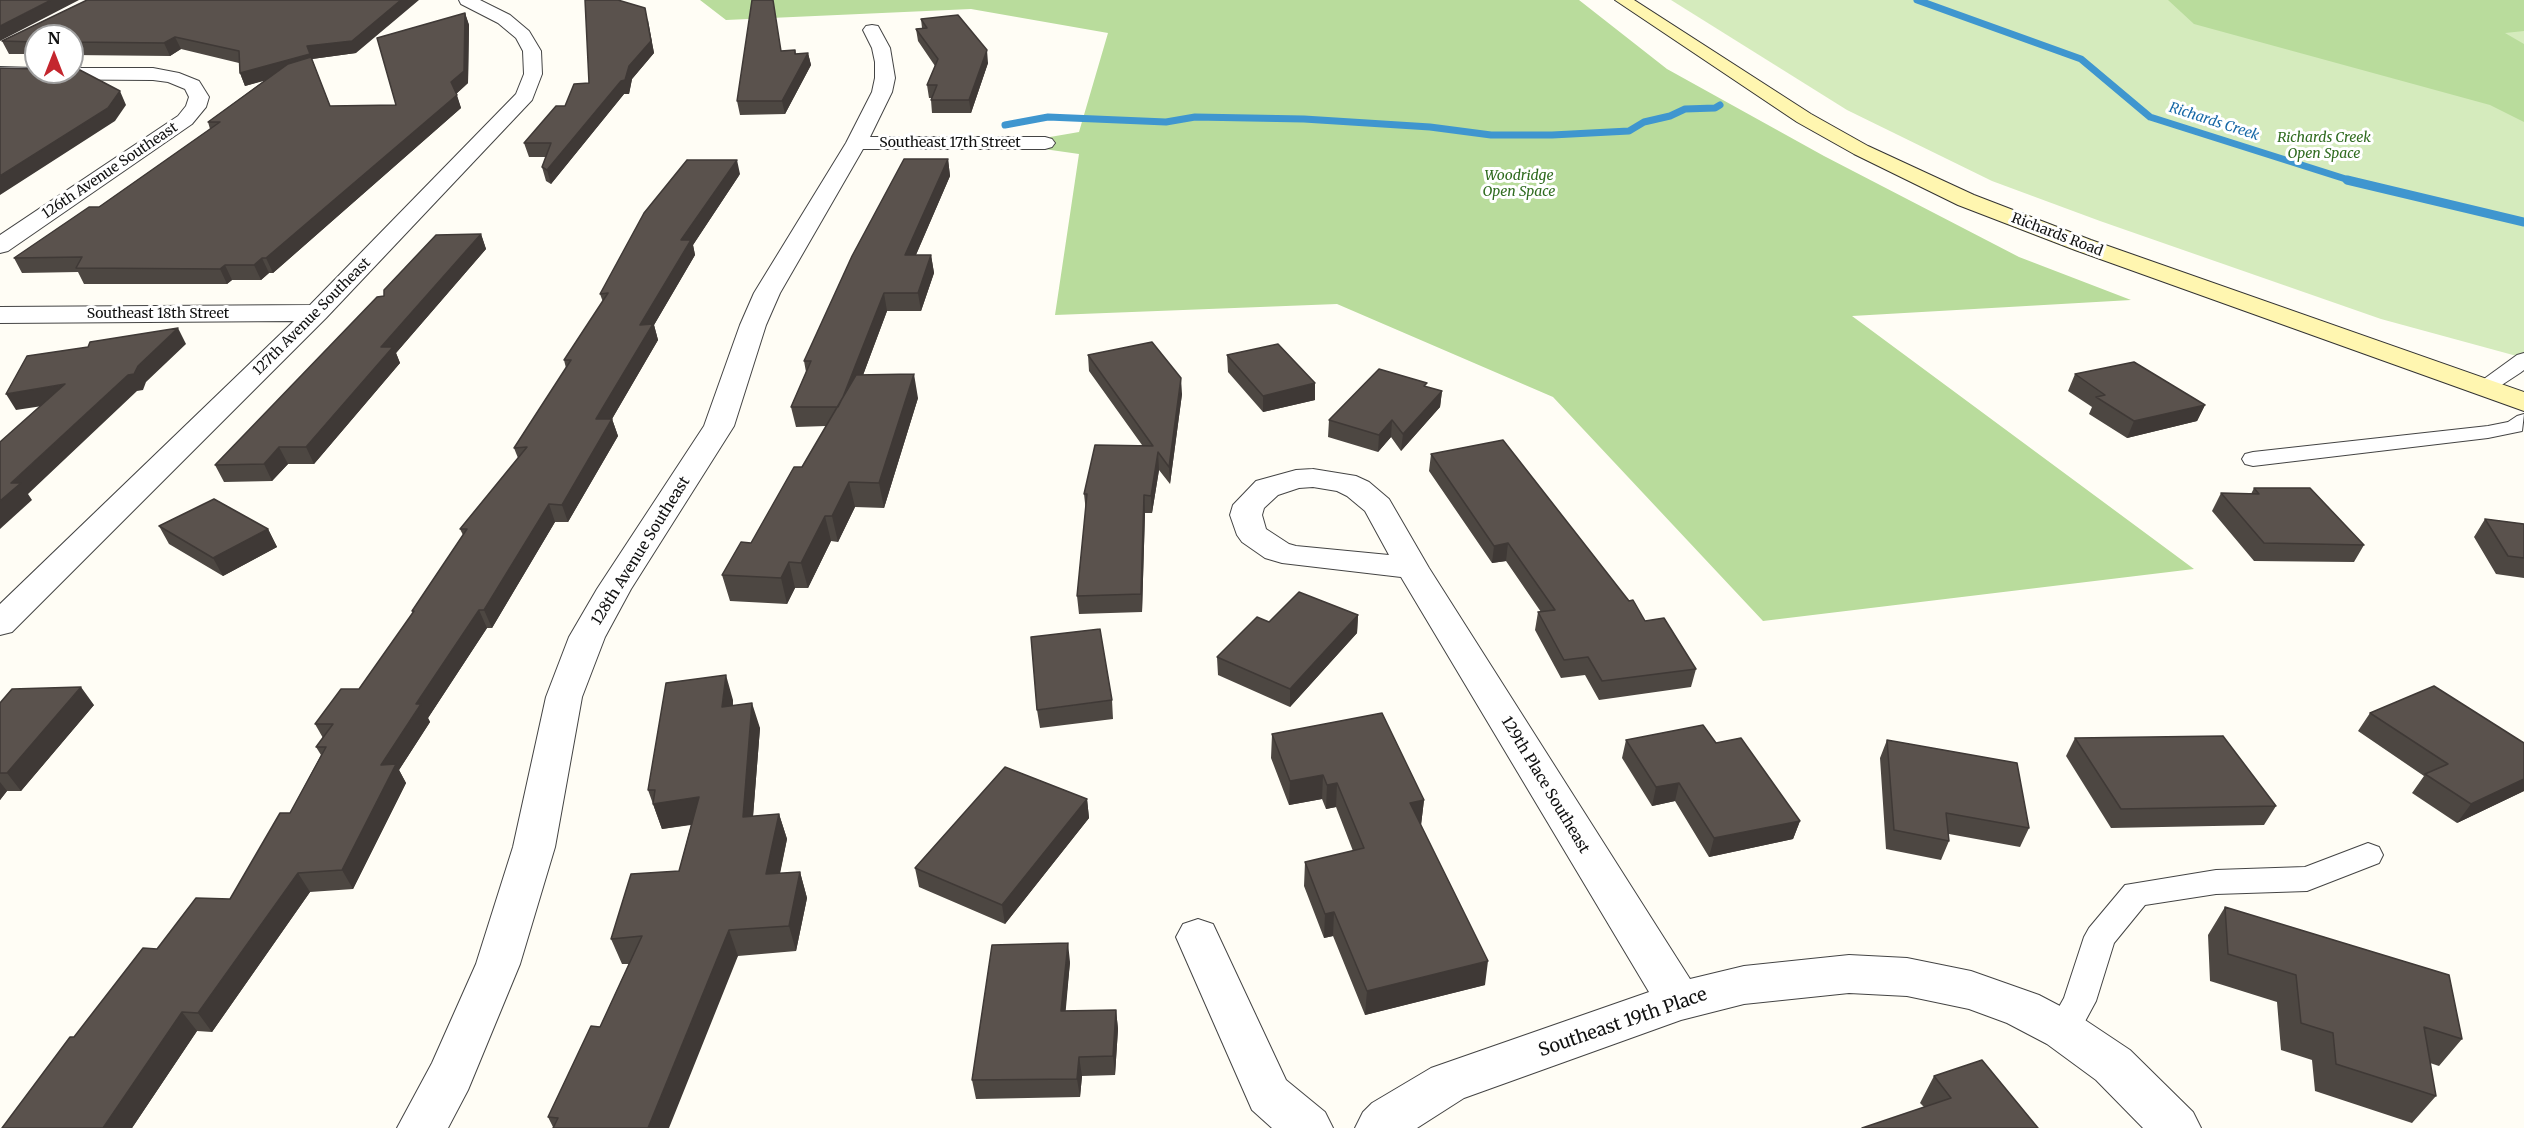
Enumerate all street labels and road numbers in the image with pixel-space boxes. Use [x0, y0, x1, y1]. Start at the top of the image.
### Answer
street label: 126th Avenue Southeast [39, 119, 181, 223]
street label: Southeast 17th Street [879, 135, 1021, 151]
street label: Richards Road [2009, 210, 2105, 260]
street label: 127th Avenue Southeast [250, 255, 374, 379]
street label: Southeast 18th Street [87, 306, 229, 322]
street label: 128th Avenue Southeast [588, 474, 694, 628]
street label: 129th Place Southeast [1497, 713, 1593, 857]
street label: Southeast 19th Place [1536, 984, 1710, 1062]

